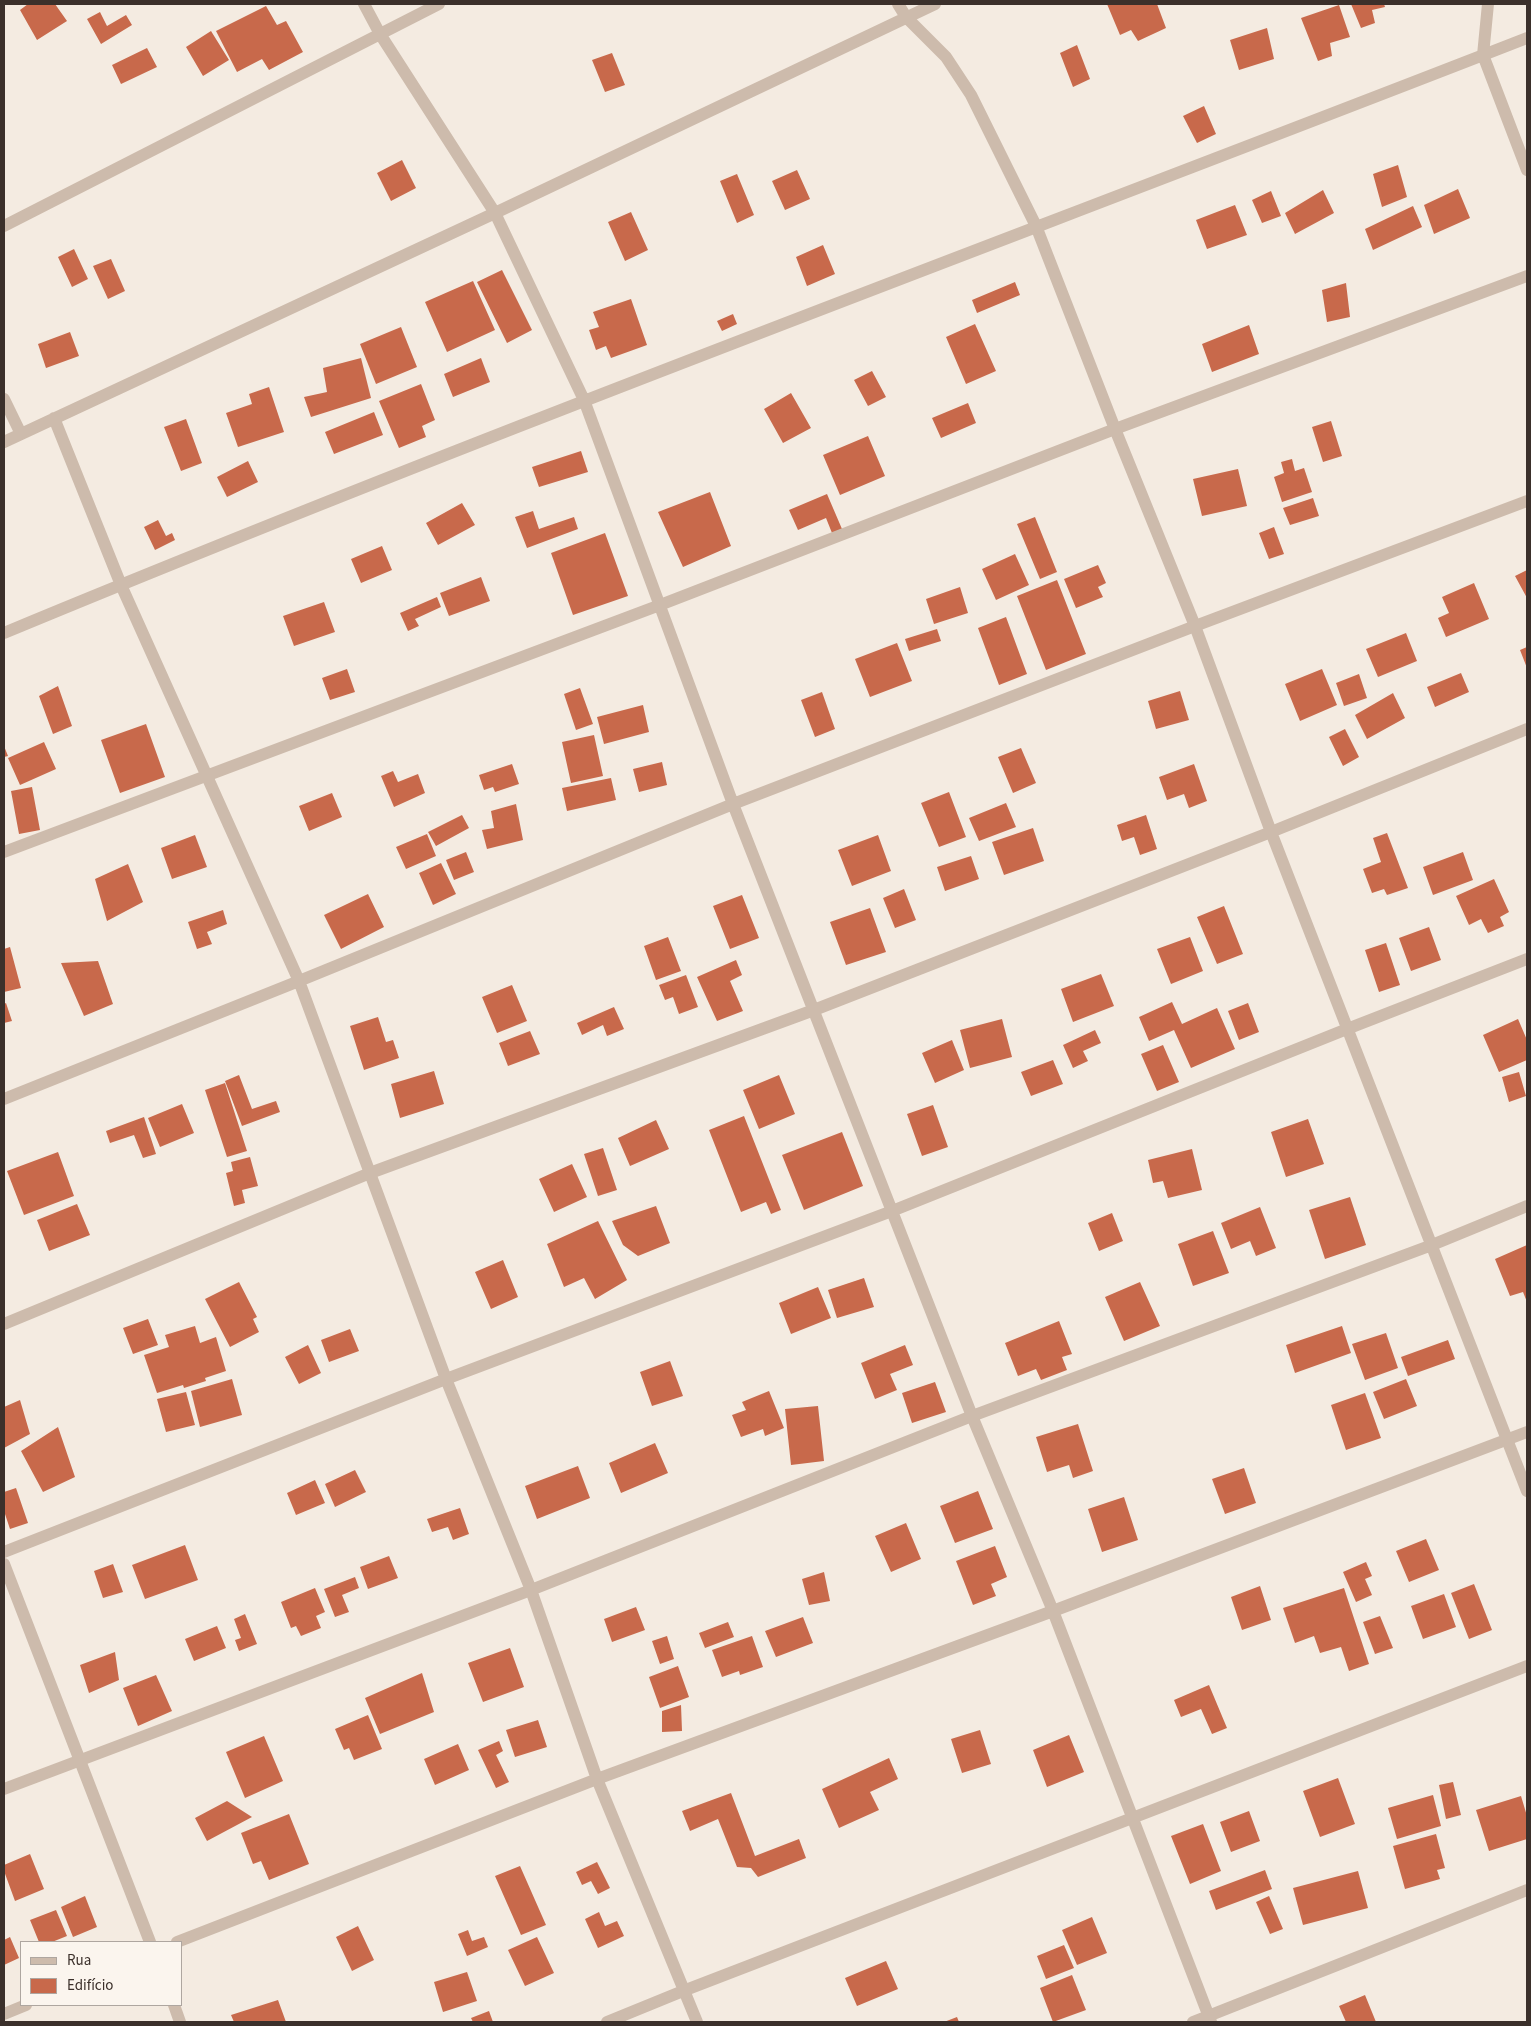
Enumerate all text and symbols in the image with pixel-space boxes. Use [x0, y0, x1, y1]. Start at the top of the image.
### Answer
legend [20, 1941, 182, 2006]
text: Rua [67, 1950, 91, 1971]
text: Edifício [67, 1975, 114, 1996]

